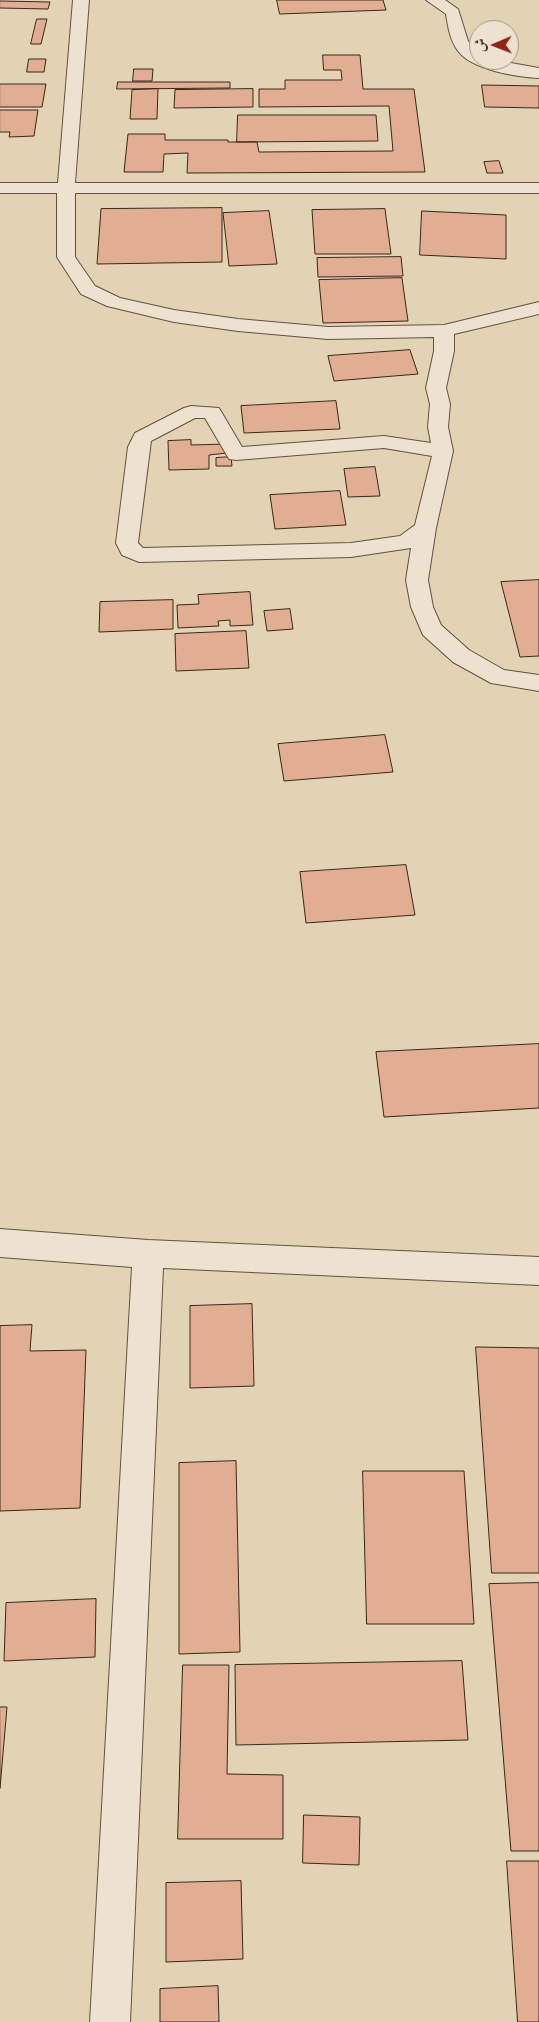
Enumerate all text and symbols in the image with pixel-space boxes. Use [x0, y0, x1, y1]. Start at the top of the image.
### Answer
north arrow [469, 20, 519, 70]
text: ش [471, 38, 489, 52]

